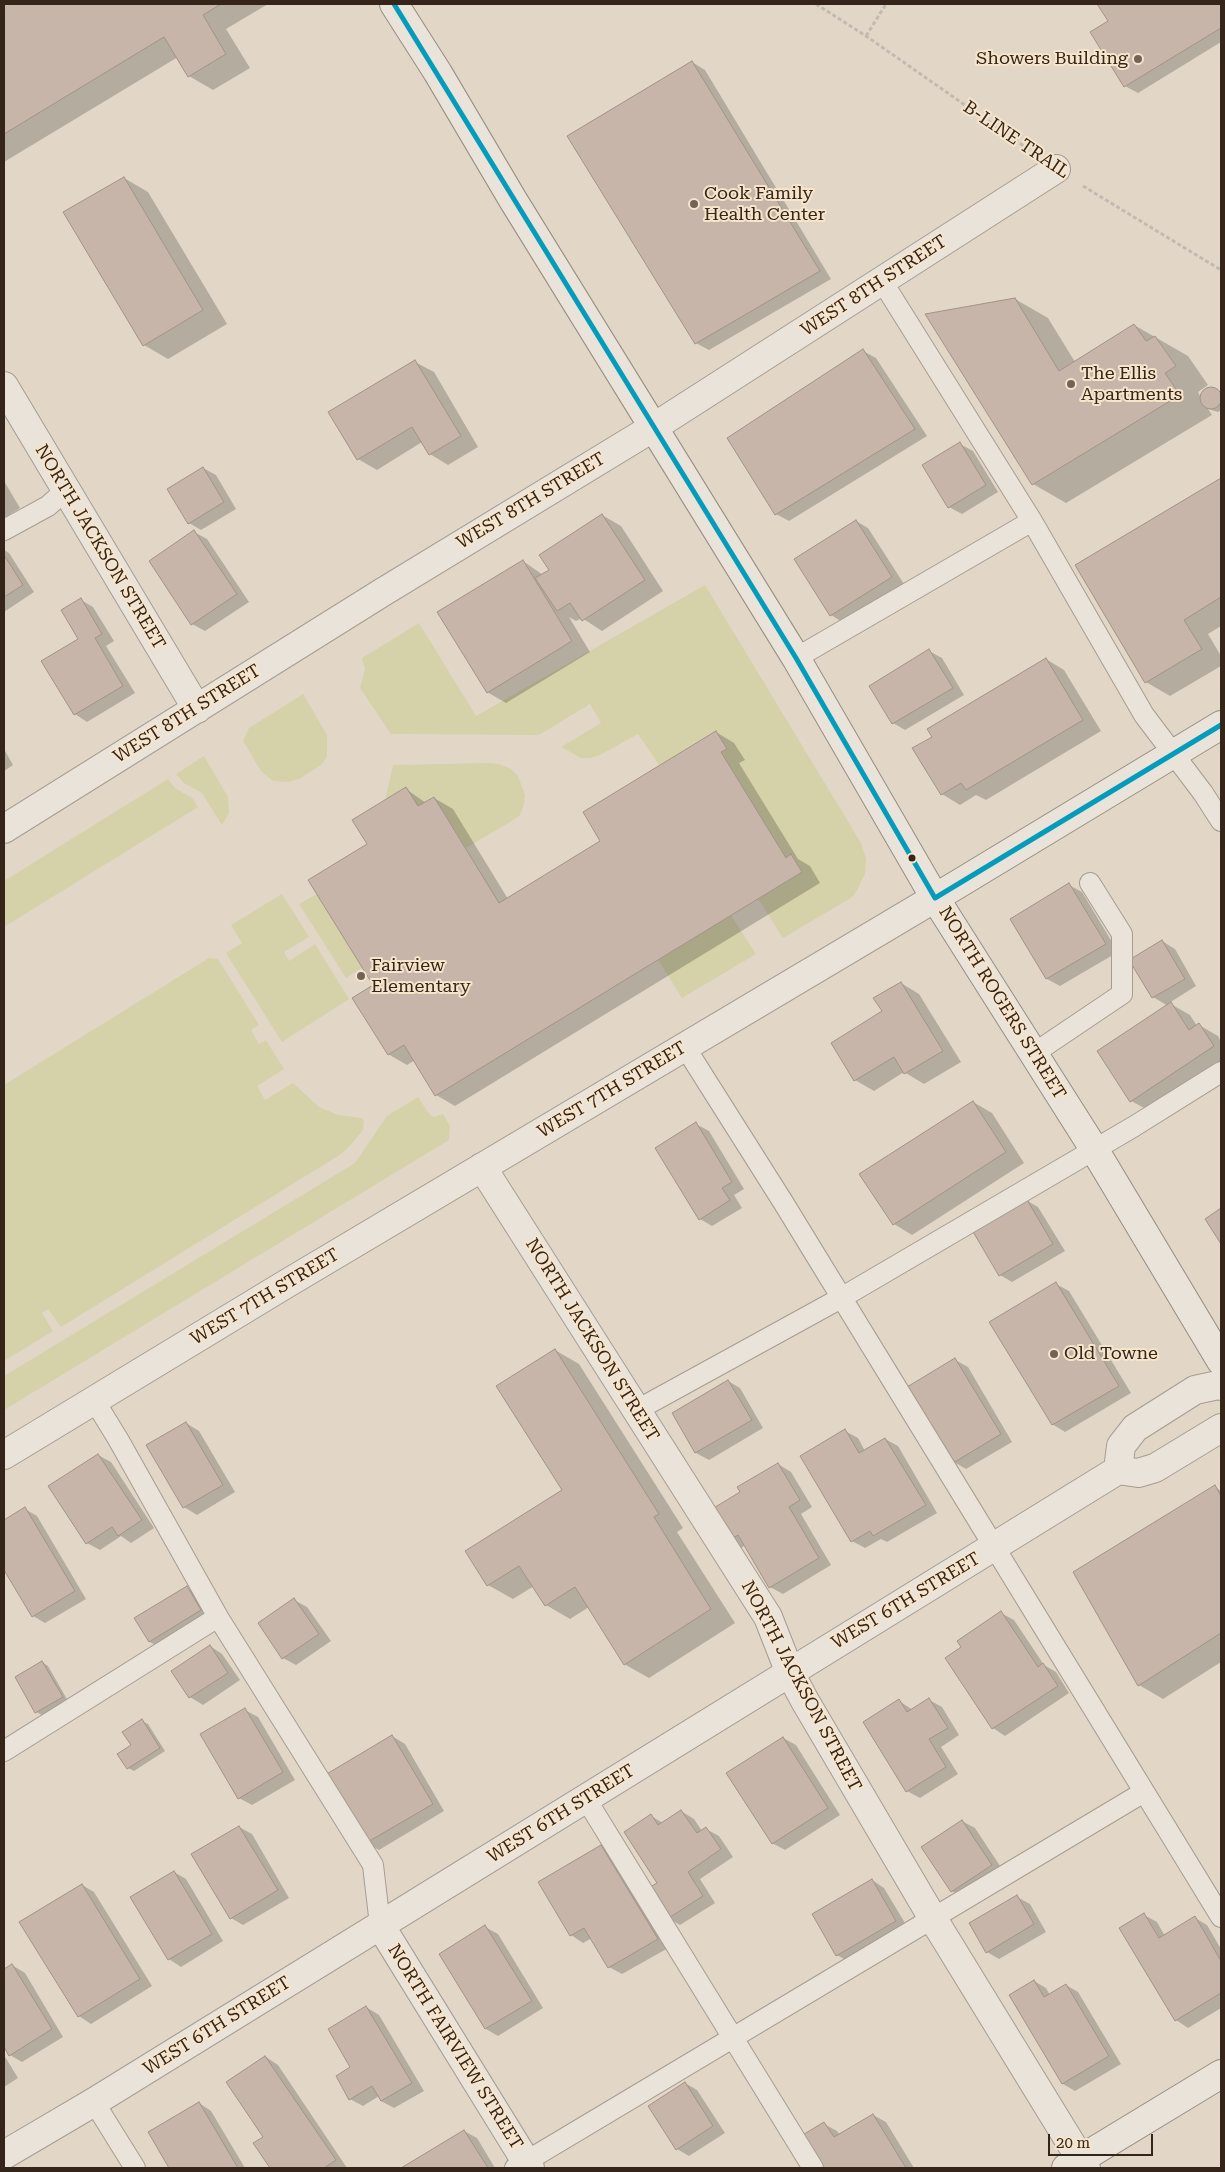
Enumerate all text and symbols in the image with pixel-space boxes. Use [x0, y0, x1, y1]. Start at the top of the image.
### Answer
place label: Showers Building [976, 48, 1128, 70]
marker: Showers Building [1132, 53, 1144, 65]
street label: B-LINE TRAIL [959, 97, 1073, 183]
place label: Cook Family Health Center [704, 183, 825, 225]
marker: Cook Family Health Center [688, 198, 700, 210]
street label: WEST 8TH STREET [797, 231, 951, 341]
place label: The Ellis Apartments [1081, 363, 1182, 406]
marker: The Ellis Apartments [1065, 378, 1077, 390]
street label: NORTH JACKSON STREET [30, 441, 170, 653]
street label: WEST 8TH STREET [453, 448, 609, 554]
street label: WEST 8TH STREET [109, 660, 265, 768]
unlabelled marker [907, 853, 917, 863]
street label: NORTH ROGERS STREET [934, 903, 1070, 1103]
place label: Fairview Elementary [371, 955, 471, 998]
marker: Fairview Elementary [355, 970, 367, 982]
street label: WEST 7TH STREET [534, 1037, 690, 1143]
street label: NORTH JACKSON STREET [521, 1235, 663, 1445]
street label: WEST 7TH STREET [187, 1244, 343, 1350]
place label: Old Towne [1064, 1343, 1158, 1365]
marker: Old Towne [1048, 1348, 1060, 1360]
street label: WEST 6TH STREET [828, 1548, 984, 1654]
street label: NORTH JACKSON STREET [736, 1577, 866, 1795]
street label: WEST 6TH STREET [483, 1760, 639, 1868]
street label: NORTH FAIRVIEW STREET [383, 1940, 527, 2154]
street label: WEST 6TH STREET [139, 1972, 295, 2080]
scale bar [1050, 2124, 1155, 2156]
text: 20 m [1056, 2134, 1090, 2152]

